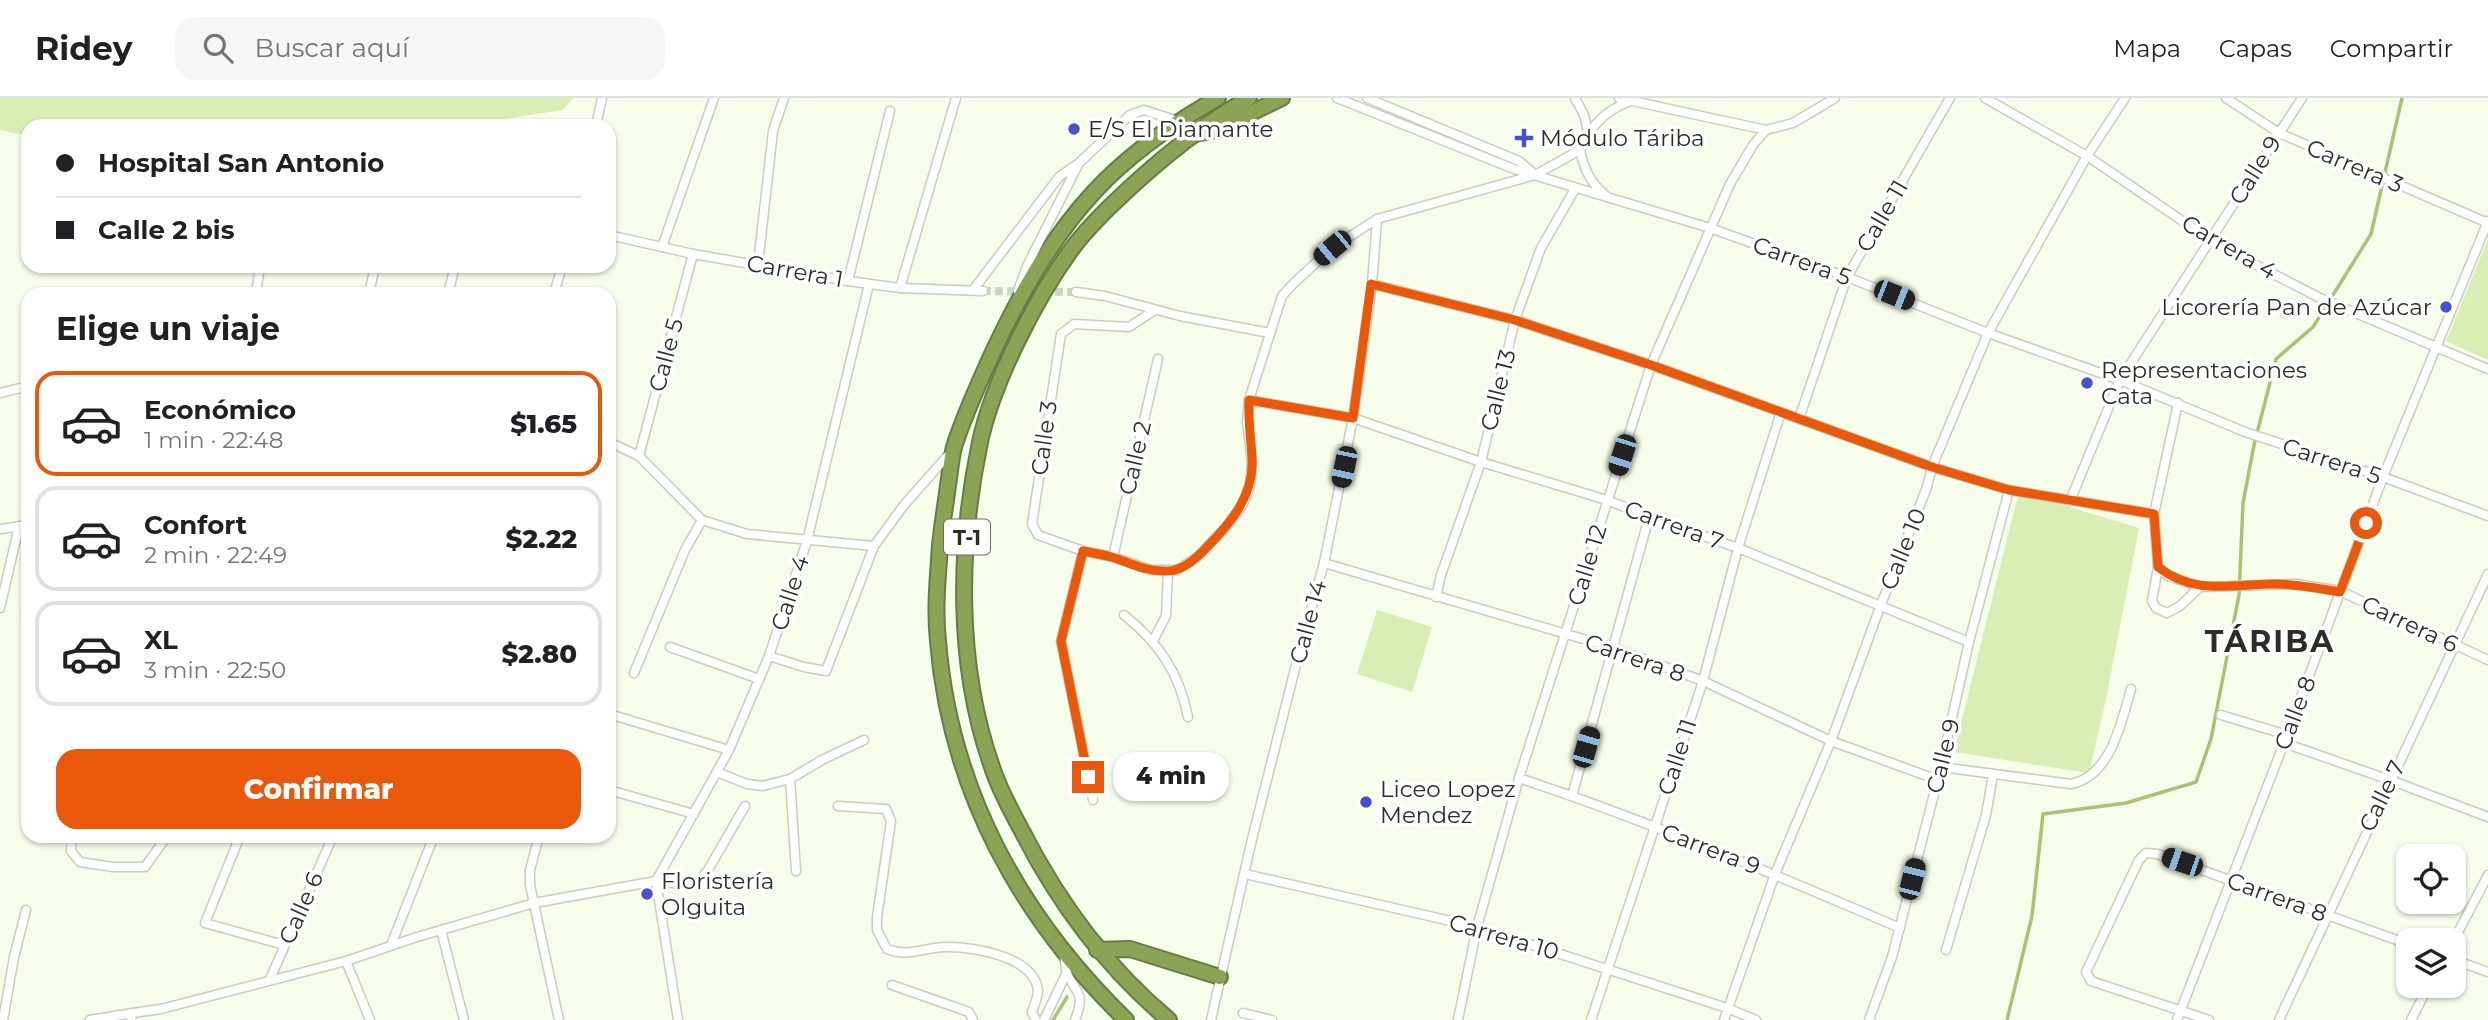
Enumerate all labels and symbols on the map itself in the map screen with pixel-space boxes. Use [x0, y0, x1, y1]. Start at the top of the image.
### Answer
place label: E/S El Diamante [1088, 115, 1273, 143]
marker: E/S El Diamante [1066, 121, 1082, 137]
place label: Módulo Táriba [1540, 124, 1705, 152]
marker: Módulo Táriba [1514, 128, 1534, 148]
street label: Calle 9 [2223, 130, 2287, 210]
street label: Carrera 3 [2302, 133, 2408, 199]
street label: Calle 11 [1850, 175, 1914, 257]
street label: Carrera 4 [2177, 209, 2281, 285]
car [1310, 226, 1355, 270]
street label: Carrera 5 [1749, 230, 1855, 292]
street label: Carrera 1 [744, 249, 846, 293]
car [1871, 277, 1918, 313]
place label: Licorería Pan de Azúcar [2161, 293, 2432, 321]
marker: Licorería Pan de Azúcar [2438, 299, 2454, 315]
street label: Calle 5 [643, 315, 689, 395]
street label: Calle 13 [1474, 346, 1522, 434]
place label: Representaciones Cata [2101, 356, 2307, 410]
marker: Representaciones Cata [2079, 375, 2095, 391]
street label: Calle 3 [1025, 399, 1063, 477]
street label: Calle 2 [1113, 418, 1157, 498]
car [1606, 432, 1639, 478]
street label: Carrera 5 [2279, 432, 2385, 490]
car [1330, 444, 1359, 490]
street label: Carrera 7 [1621, 494, 1727, 556]
street label: Calle 10 [1874, 504, 1932, 594]
route start [2350, 507, 2382, 539]
road number: T-1 [944, 520, 990, 555]
street label: Calle 12 [1561, 521, 1613, 609]
street label: Calle 4 [765, 552, 815, 634]
street label: Calle 14 [1283, 577, 1333, 667]
street label: Carrera 6 [2357, 589, 2463, 659]
district label: TÁRIBA [2205, 623, 2335, 660]
street label: Carrera 8 [1581, 628, 1689, 688]
street label: Calle 8 [2268, 672, 2322, 754]
street label: Calle 11 [1652, 715, 1702, 799]
street label: Calle 9 [1920, 716, 1966, 796]
car [1571, 724, 1602, 770]
callout: 4 min [1112, 752, 1228, 802]
street label: Calle 7 [2353, 756, 2411, 836]
route end [1072, 761, 1104, 793]
place label: Liceo Lopez Mendez [1380, 775, 1516, 829]
marker: Liceo Lopez Mendez [1358, 794, 1374, 810]
street label: Carrera 9 [1658, 817, 1764, 881]
car [2159, 845, 2206, 879]
car [1897, 856, 1928, 902]
street label: Carrera 8 [2223, 866, 2331, 928]
place label: Floristería Olguita [661, 867, 774, 921]
street label: Calle 6 [273, 868, 329, 948]
marker: Floristería Olguita [639, 886, 655, 902]
street label: Carrera 10 [1446, 908, 1562, 966]

